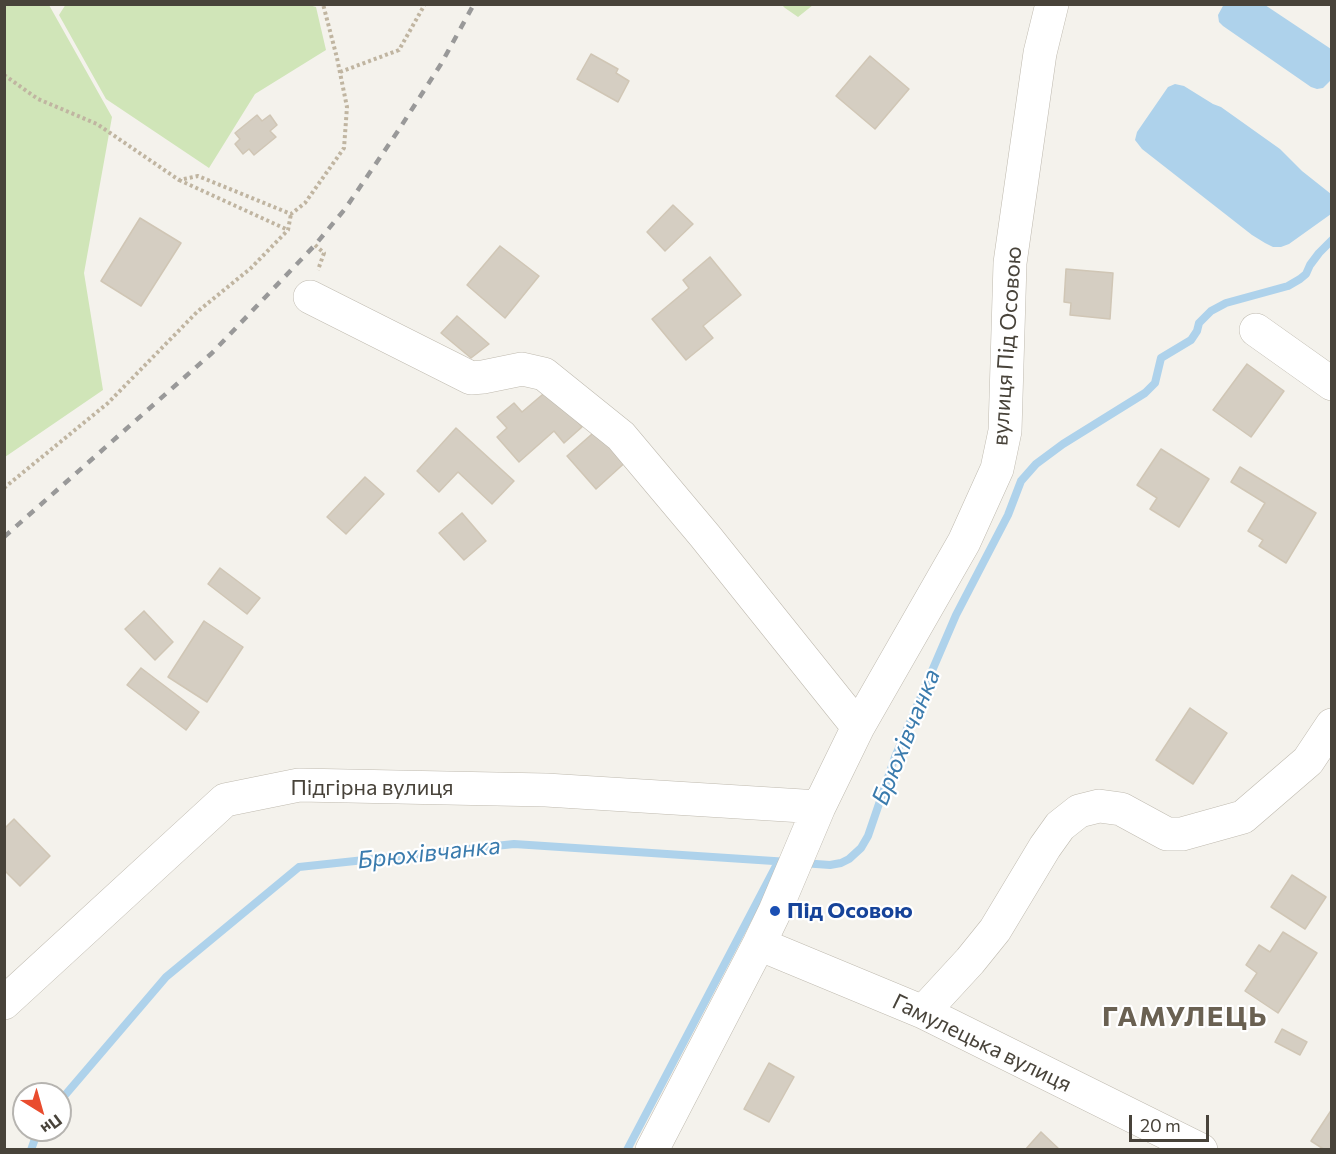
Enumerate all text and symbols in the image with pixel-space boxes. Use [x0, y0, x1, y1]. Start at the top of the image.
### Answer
street label: вулиця Під Осовою [987, 245, 1027, 447]
water label: Брюхівчанка [866, 665, 946, 809]
street label: Підгірна вулиця [290, 775, 454, 801]
water label: Брюхівчанка [356, 831, 502, 875]
place label: Під Осовою [787, 898, 913, 924]
marker: Під Осовою [768, 904, 782, 918]
street label: Гамулецька вулиця [888, 988, 1076, 1098]
district label: ГАМУЛЕЦЬ [1102, 1000, 1268, 1034]
north arrow [12, 1082, 72, 1142]
scale bar [1132, 1103, 1212, 1141]
text: Пн [38, 1111, 66, 1139]
text: 20 m [1140, 1114, 1181, 1136]

